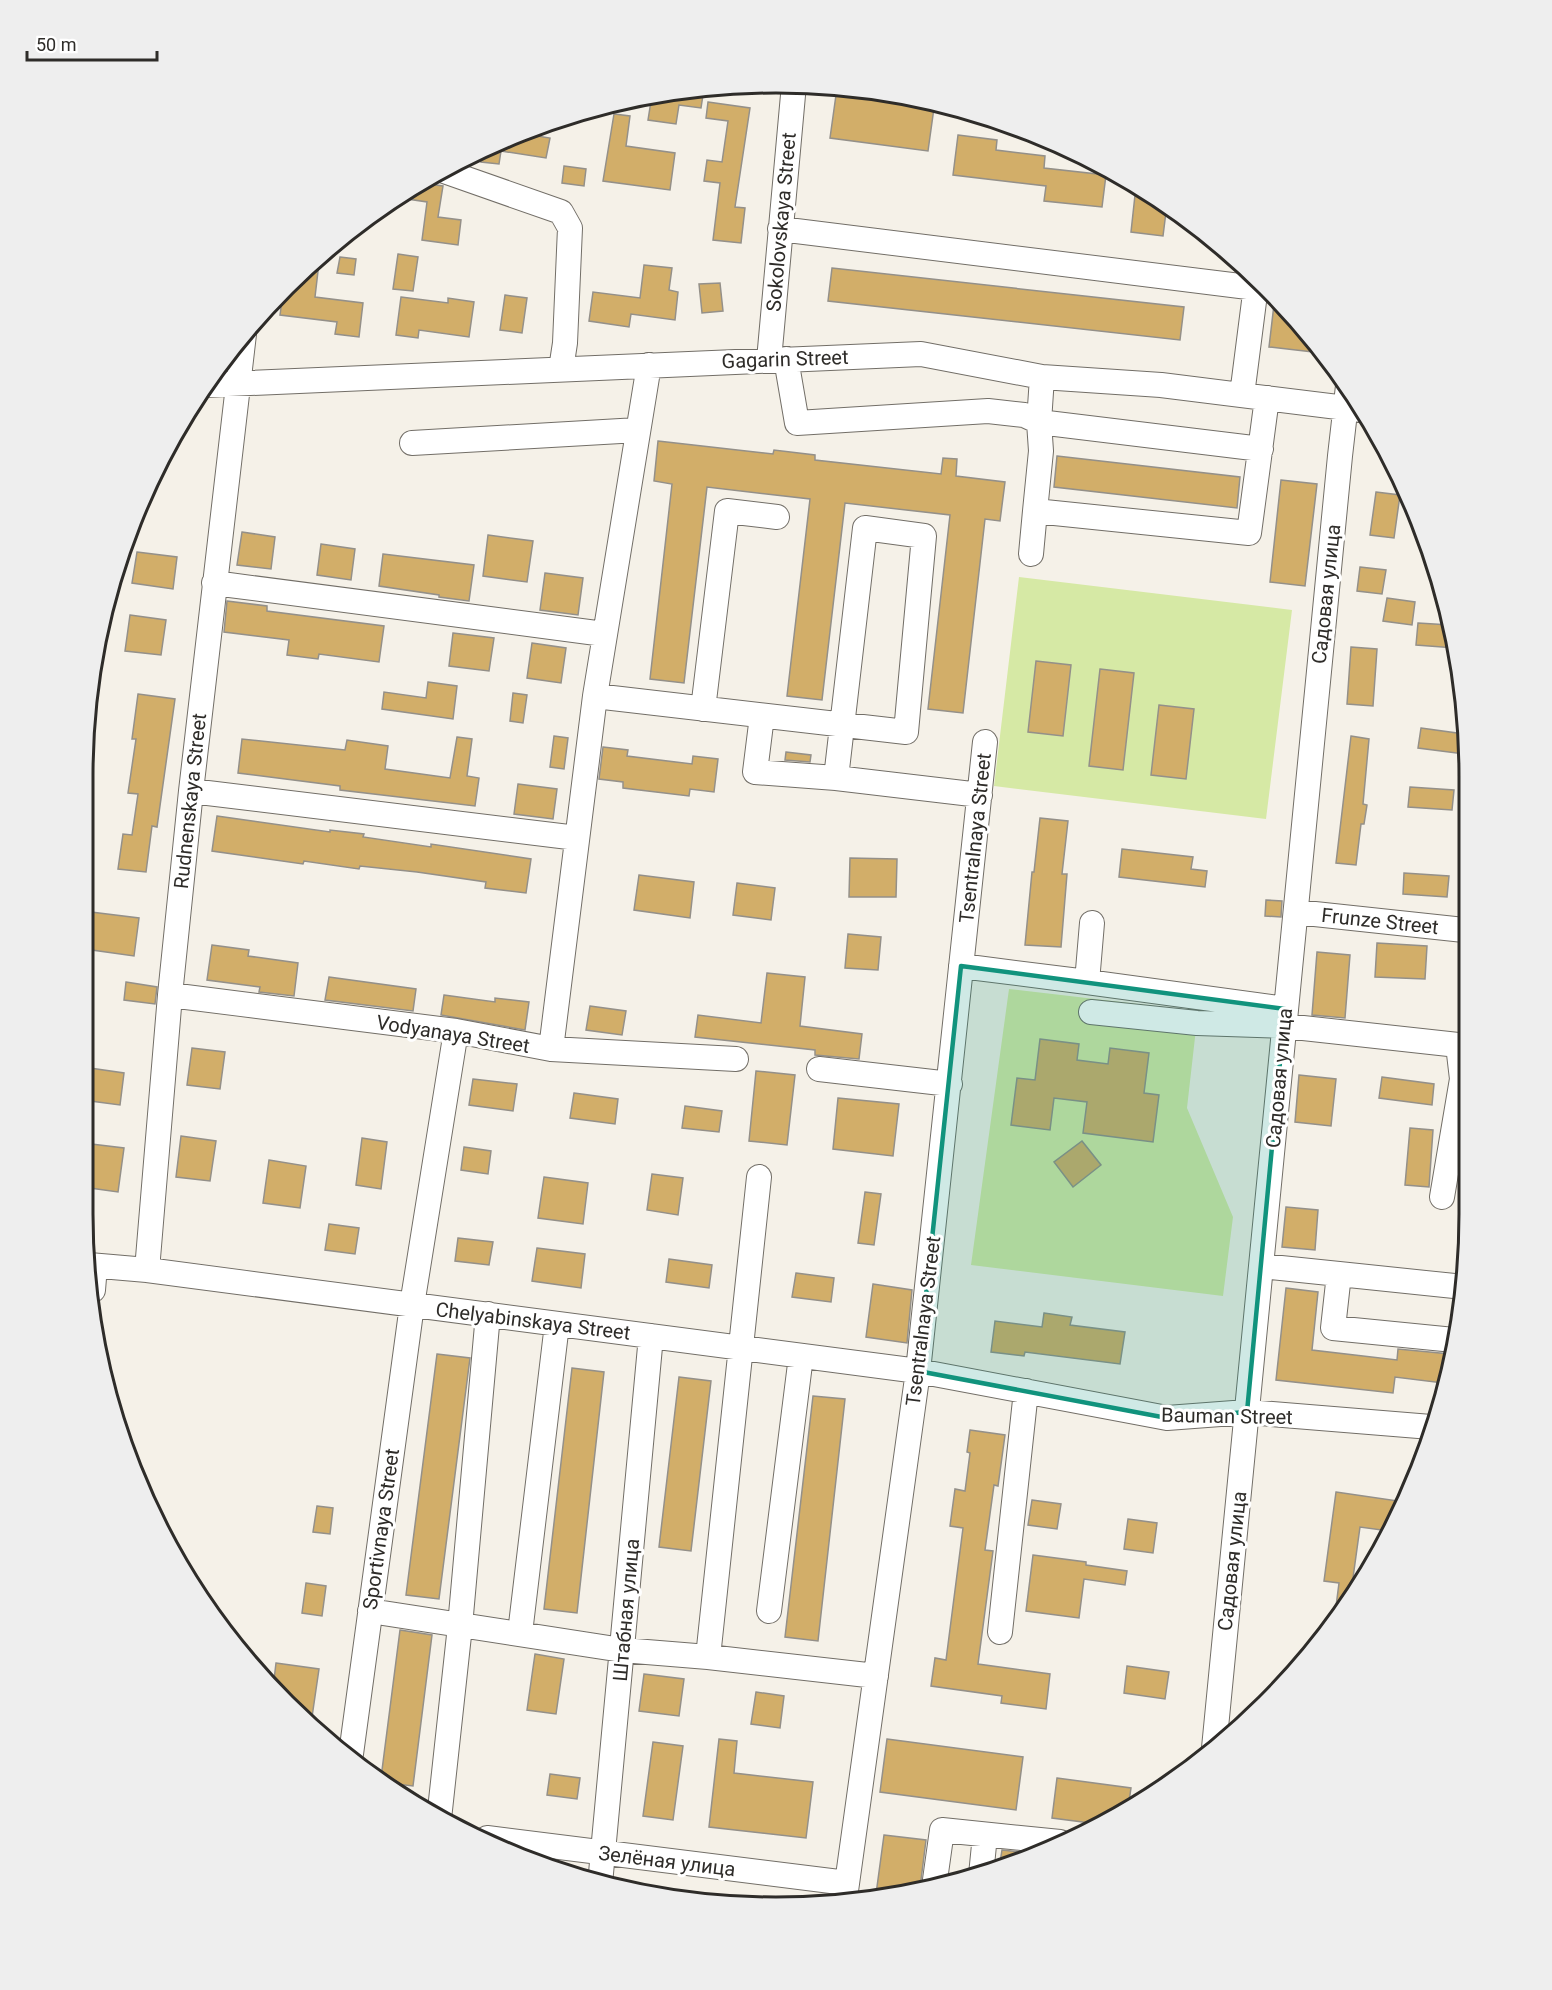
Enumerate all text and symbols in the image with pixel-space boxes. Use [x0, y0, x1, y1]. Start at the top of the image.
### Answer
scale bar [27, 24, 158, 62]
text: 50 m [36, 34, 76, 55]
street label: Sokolovskaya Street [761, 131, 801, 313]
street label: Gagarin Street [721, 345, 849, 373]
street label: Садовая улица [1307, 523, 1345, 665]
street label: Rudnenskaya Street [169, 712, 211, 890]
street label: Tsentralnaya Street [954, 752, 996, 924]
street label: Frunze Street [1320, 903, 1440, 939]
street label: Садовая улица [1261, 1007, 1297, 1149]
street label: Vodyanaya Street [375, 1010, 531, 1058]
street label: Tsentralnaya Street [901, 1235, 945, 1407]
street label: Chelyabinskaya Street [434, 1297, 632, 1345]
street label: Bauman Street [1161, 1403, 1293, 1429]
street label: Sportivnaya Street [358, 1447, 404, 1611]
street label: Садовая улица [1213, 1490, 1251, 1632]
street label: Штабная улица [608, 1538, 644, 1682]
street label: Зелёная улица [597, 1841, 737, 1881]

